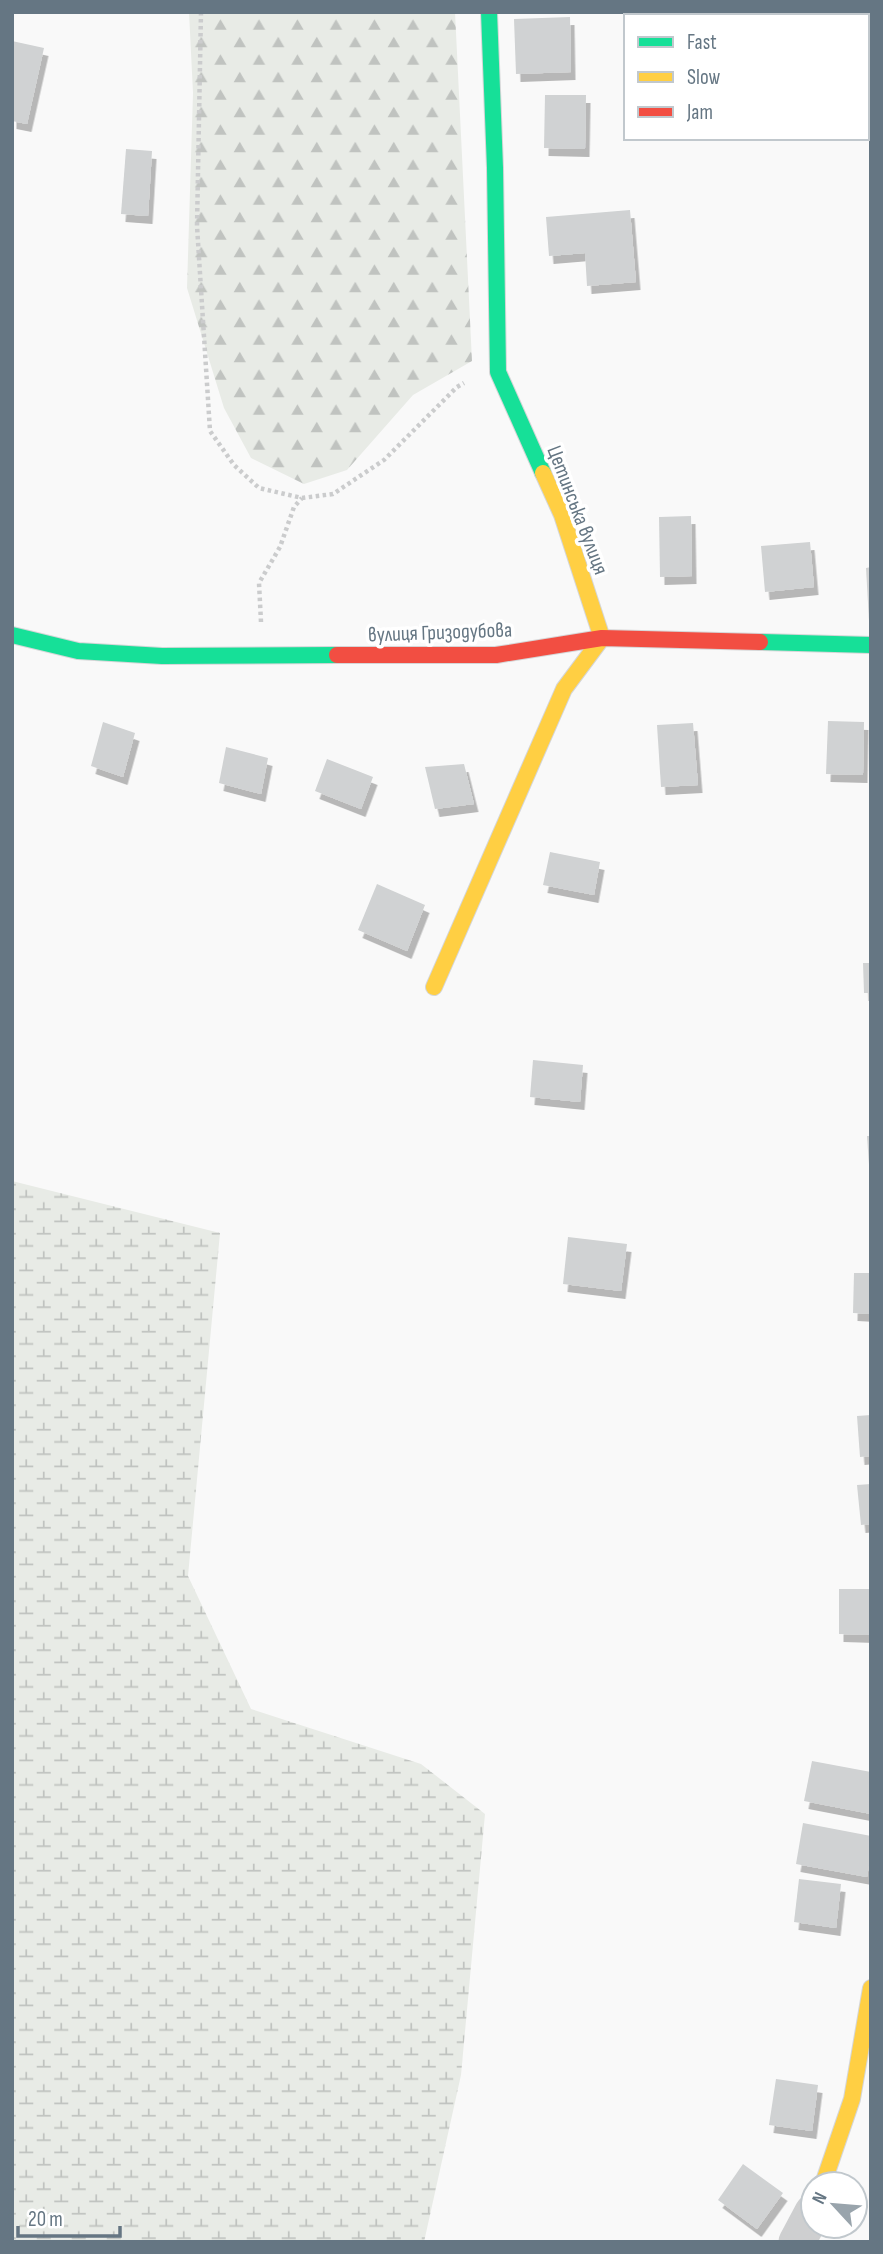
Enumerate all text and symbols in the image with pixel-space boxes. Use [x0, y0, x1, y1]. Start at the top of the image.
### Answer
legend [624, 14, 869, 140]
text: Fast [687, 30, 717, 55]
text: Slow [687, 65, 721, 90]
text: Jam [686, 100, 713, 125]
street label: Цетинська вулиця [542, 442, 614, 578]
street label: вулиця Гризодубова [368, 617, 512, 648]
north arrow [799, 2170, 869, 2240]
text: N [808, 2189, 833, 2208]
scale bar [18, 2194, 119, 2238]
text: 20 m [28, 2207, 63, 2232]

